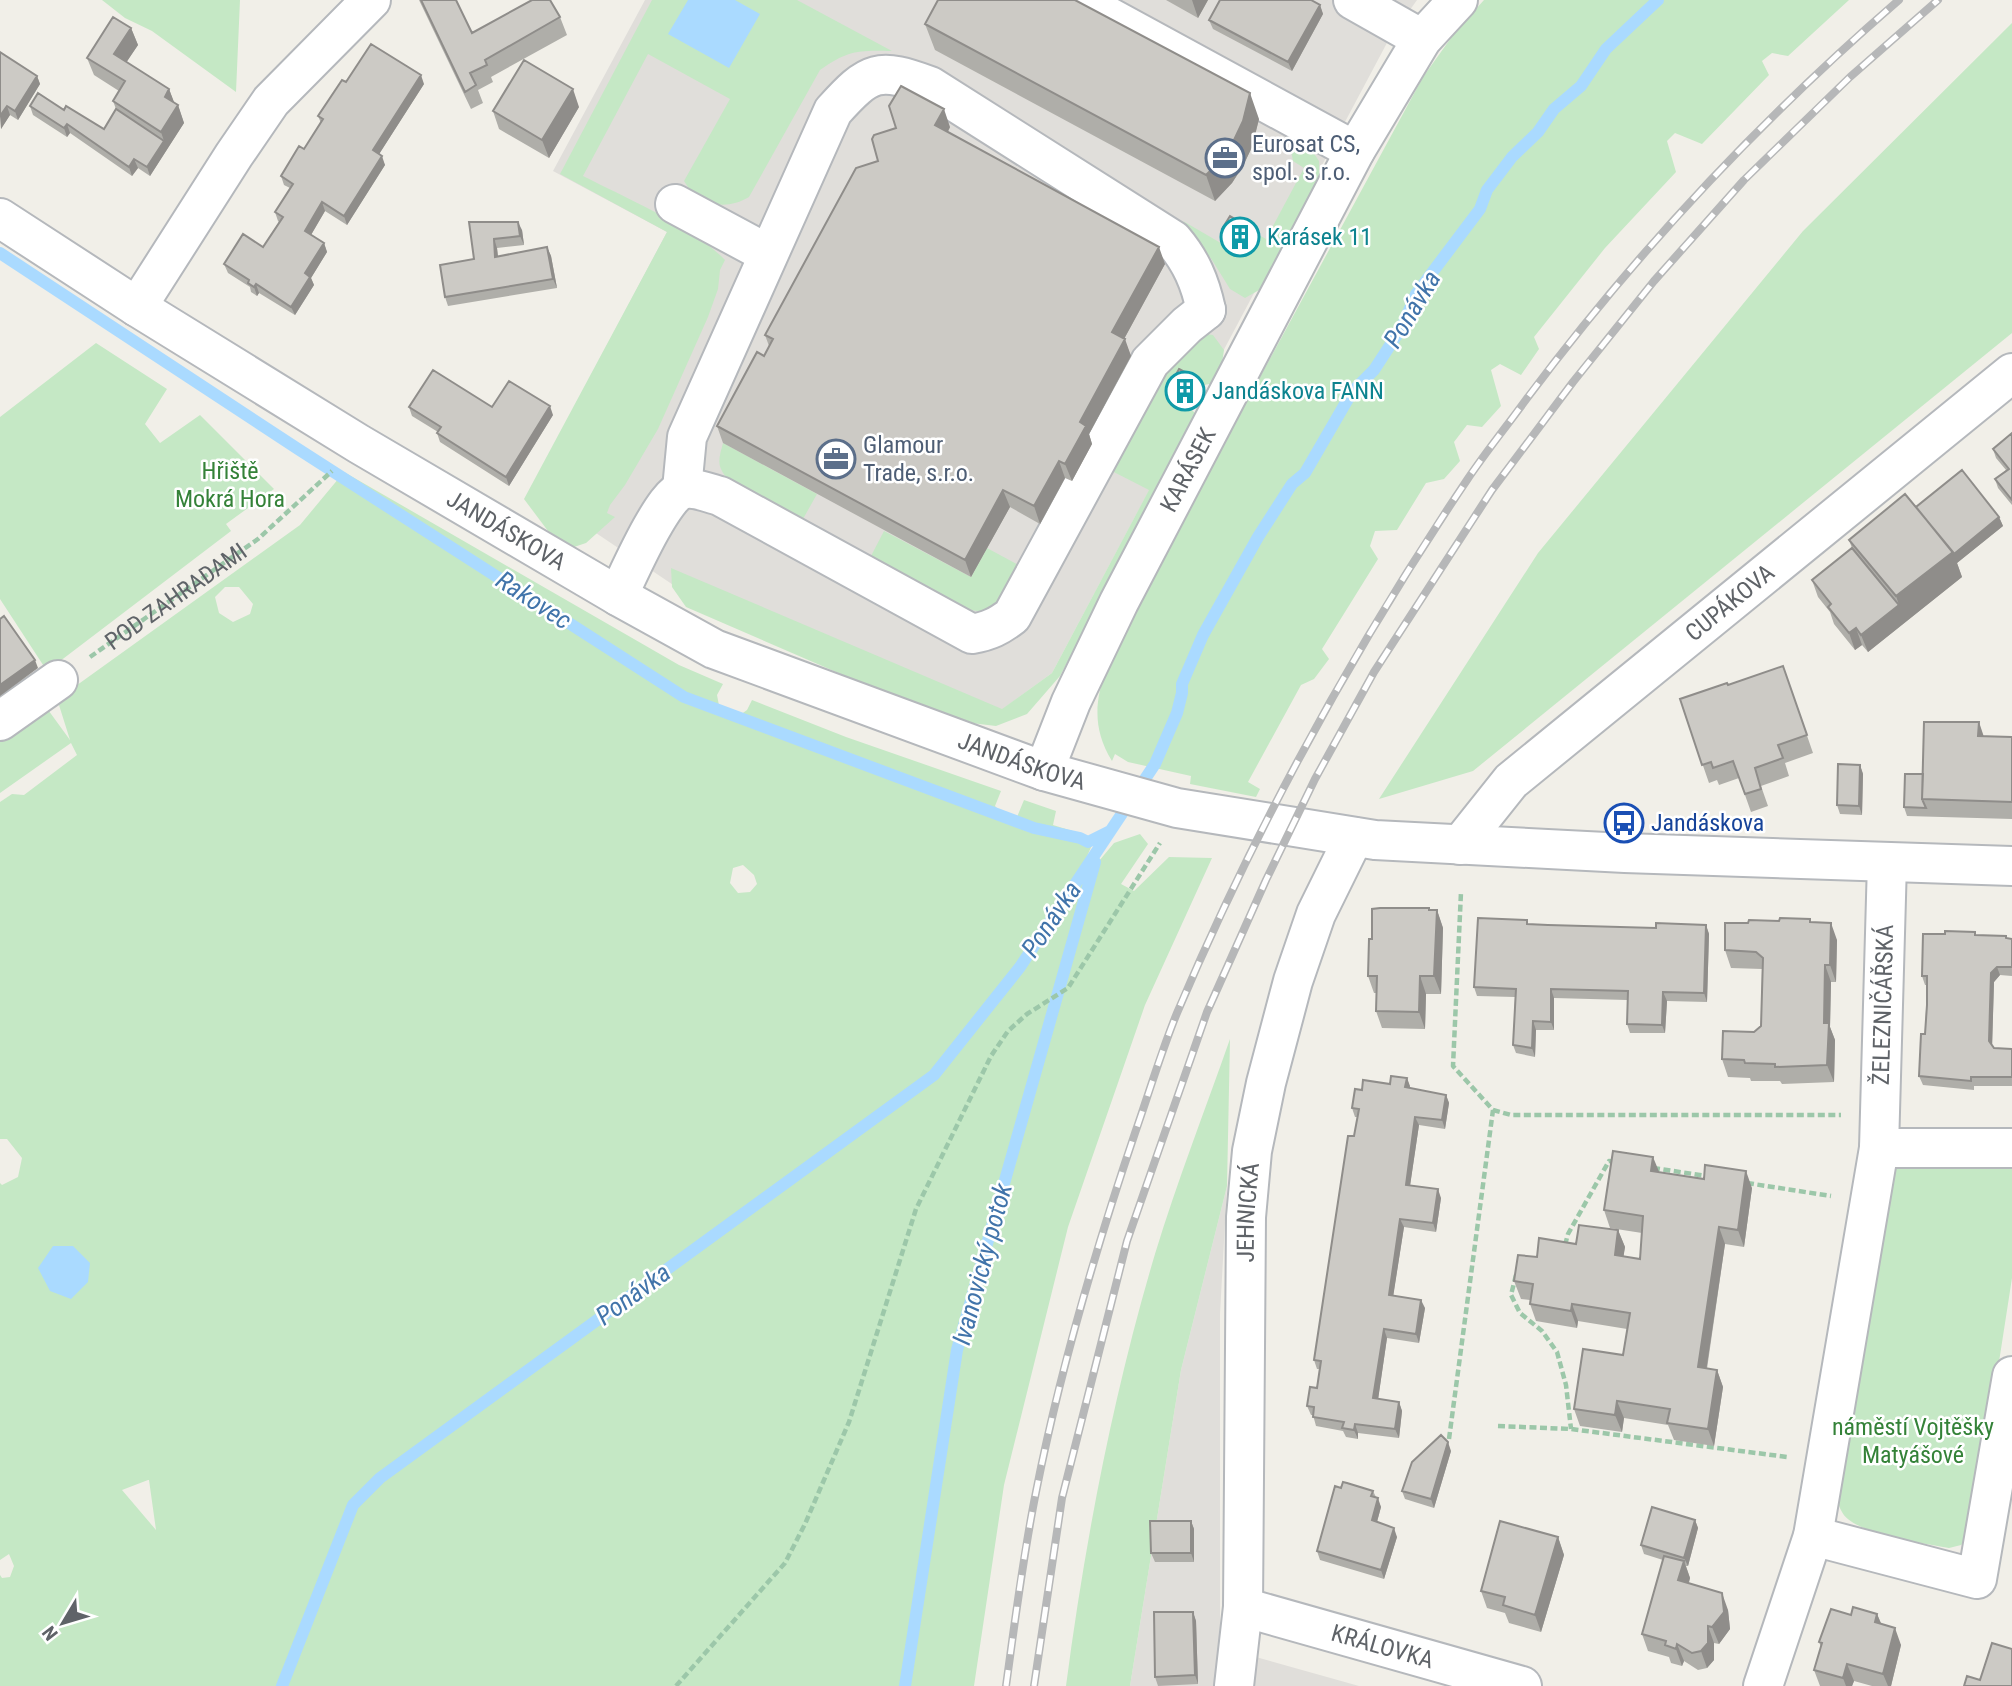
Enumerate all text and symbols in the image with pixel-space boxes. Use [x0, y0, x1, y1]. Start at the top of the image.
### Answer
place label: Eurosat CS, spol. s r.o. [1252, 130, 1360, 186]
office icon: Eurosat CS, spol. s r.o. [1204, 137, 1246, 179]
building icon: Karásek 11 [1219, 216, 1261, 258]
place label: Karásek 11 [1267, 223, 1372, 251]
water label: Ponávka [1377, 265, 1447, 353]
building icon: Jandáskova FANN [1164, 370, 1206, 412]
place label: Jandáskova FANN [1212, 377, 1384, 405]
street label: KARÁSEK [1155, 423, 1222, 517]
place label: Glamour Trade, s.r.o. [863, 431, 974, 487]
office icon: Glamour Trade, s.r.o. [815, 438, 857, 480]
park label: Hřiště Mokrá Hora [175, 457, 285, 513]
street label: JANDÁSKOVA [442, 485, 571, 576]
street label: POD ZAHRADAMI [100, 537, 252, 656]
street label: CUPÁKOVA [1680, 558, 1780, 647]
water label: Rakovec [491, 565, 577, 635]
street label: JANDÁSKOVA [954, 726, 1089, 796]
bus stop icon: Jandáskova [1603, 802, 1645, 844]
place label: Jandáskova [1651, 809, 1764, 837]
water label: Ponávka [1015, 875, 1087, 963]
street label: ŽELEZNIČÁŘSKÁ [1867, 924, 1899, 1086]
street label: JEHNICKÁ [1231, 1161, 1265, 1263]
water label: Ivanovický potok [946, 1179, 1018, 1348]
water label: Ponávka [590, 1257, 676, 1331]
park label: náměstí Vojtěšky Matyášové [1832, 1413, 1994, 1469]
north arrow [28, 1588, 98, 1658]
street label: KRÁLOVKA [1328, 1619, 1437, 1674]
text: N [37, 1621, 63, 1645]

